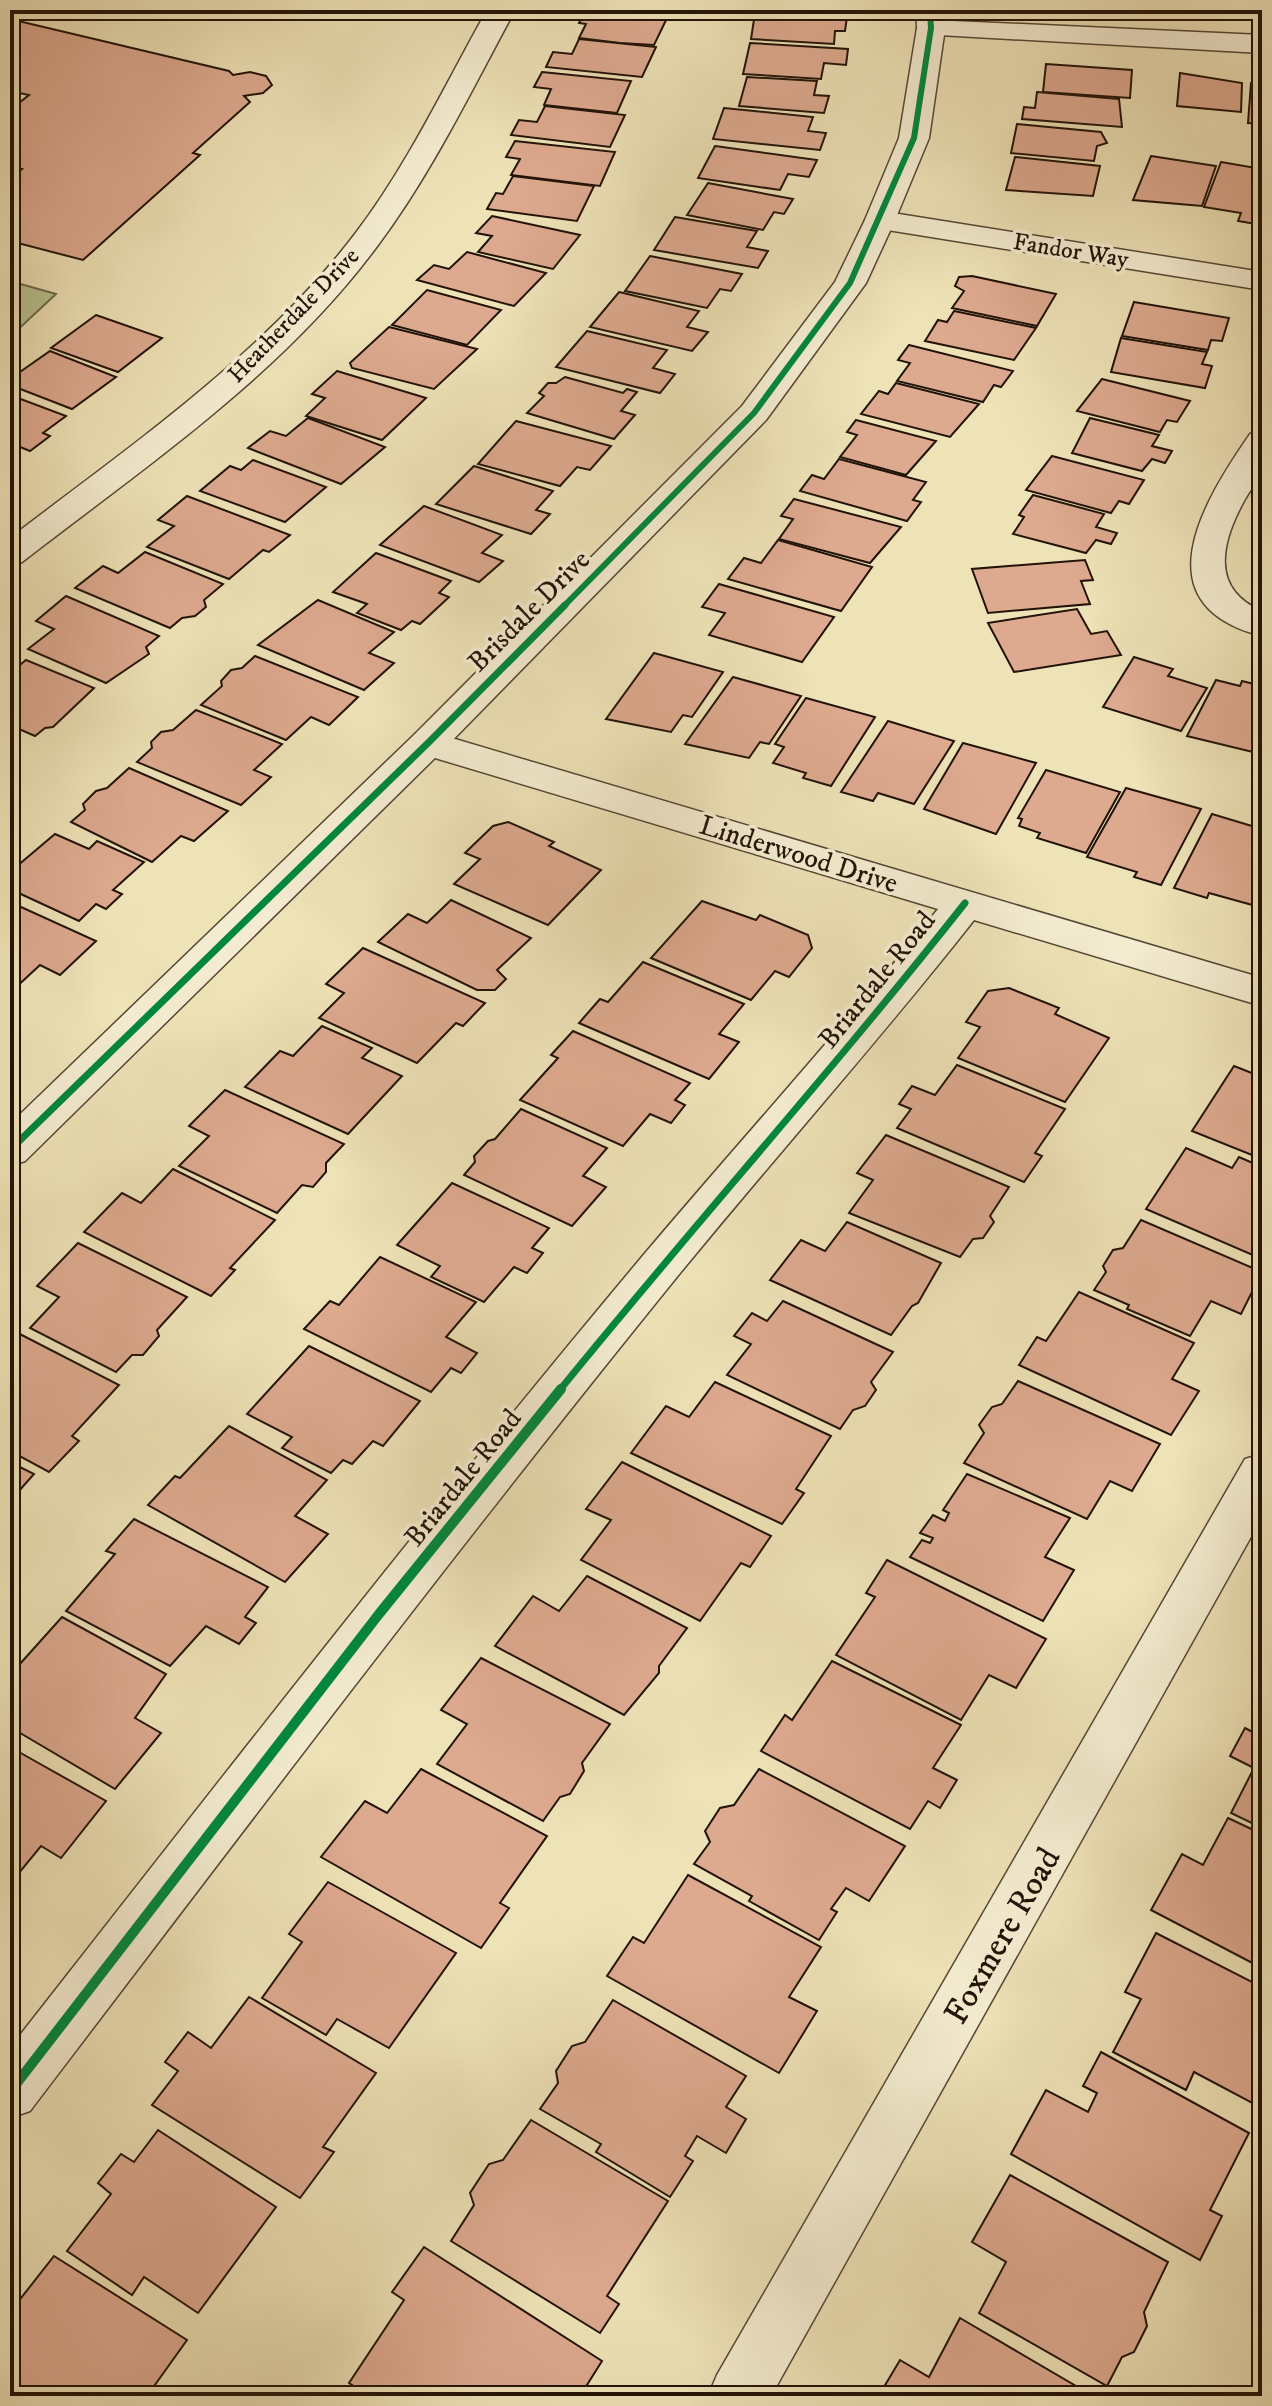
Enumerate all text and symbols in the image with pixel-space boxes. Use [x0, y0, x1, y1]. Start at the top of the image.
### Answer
street label: Fandor Way [1011, 227, 1131, 275]
street label: Heatherdale Drive [222, 242, 366, 390]
street label: Brisdale Drive [461, 543, 598, 680]
street label: Linderwood Drive [695, 808, 902, 901]
street label: Briardale Road [811, 904, 943, 1056]
street label: Briardale Road [397, 1402, 529, 1554]
street label: Foxmere Road [935, 1840, 1070, 2032]

